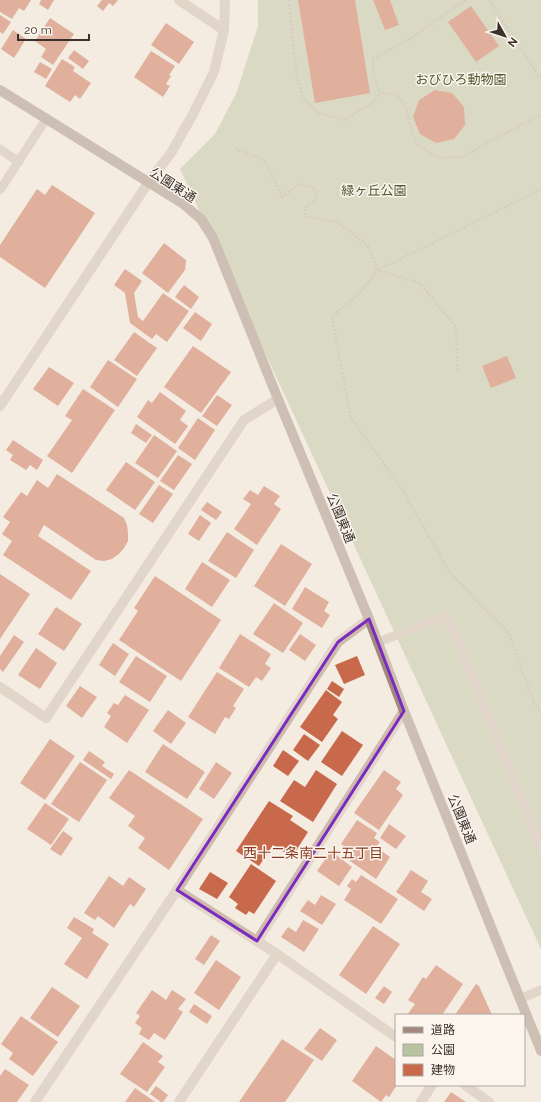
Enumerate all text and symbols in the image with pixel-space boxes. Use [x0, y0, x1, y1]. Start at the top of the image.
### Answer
scale bar [18, 16, 89, 42]
north arrow [485, 16, 525, 56]
text: 20 m [24, 23, 52, 37]
text: N [505, 35, 520, 49]
park label: おびひろ動物園 [415, 72, 507, 87]
street label: 公園東通 [147, 165, 199, 205]
park label: 緑ヶ丘公園 [341, 183, 407, 198]
street label: 公園東通 [324, 491, 358, 545]
street label: 公園東通 [445, 792, 479, 846]
district label: 西十二条南二十五丁目 [243, 845, 383, 861]
legend [395, 1014, 525, 1086]
text: 道路 [431, 1023, 455, 1037]
text: 公園 [431, 1043, 455, 1057]
text: 建物 [431, 1063, 455, 1077]

